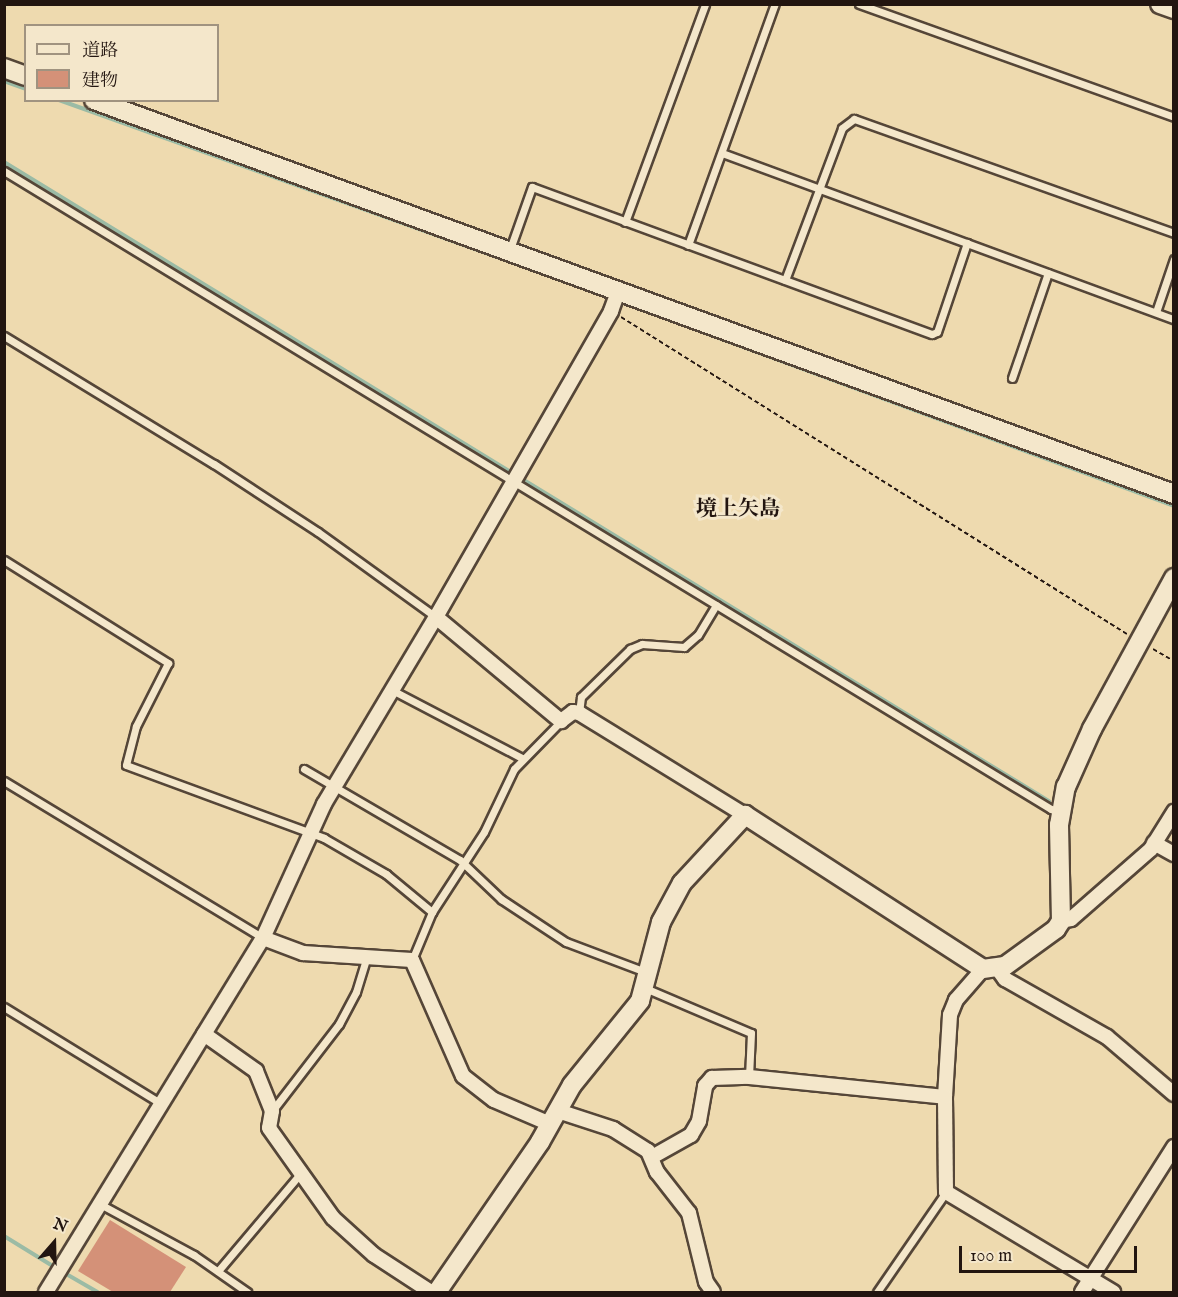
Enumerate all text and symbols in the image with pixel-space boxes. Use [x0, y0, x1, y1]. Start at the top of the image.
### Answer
legend [24, 24, 219, 102]
text: 道路 [82, 40, 118, 63]
text: 建物 [82, 70, 118, 93]
district label: 境上矢島 [696, 497, 780, 523]
north arrow [24, 1213, 84, 1273]
text: N [50, 1214, 70, 1238]
scale bar [962, 1234, 1140, 1272]
text: 100 m [970, 1245, 1012, 1268]

